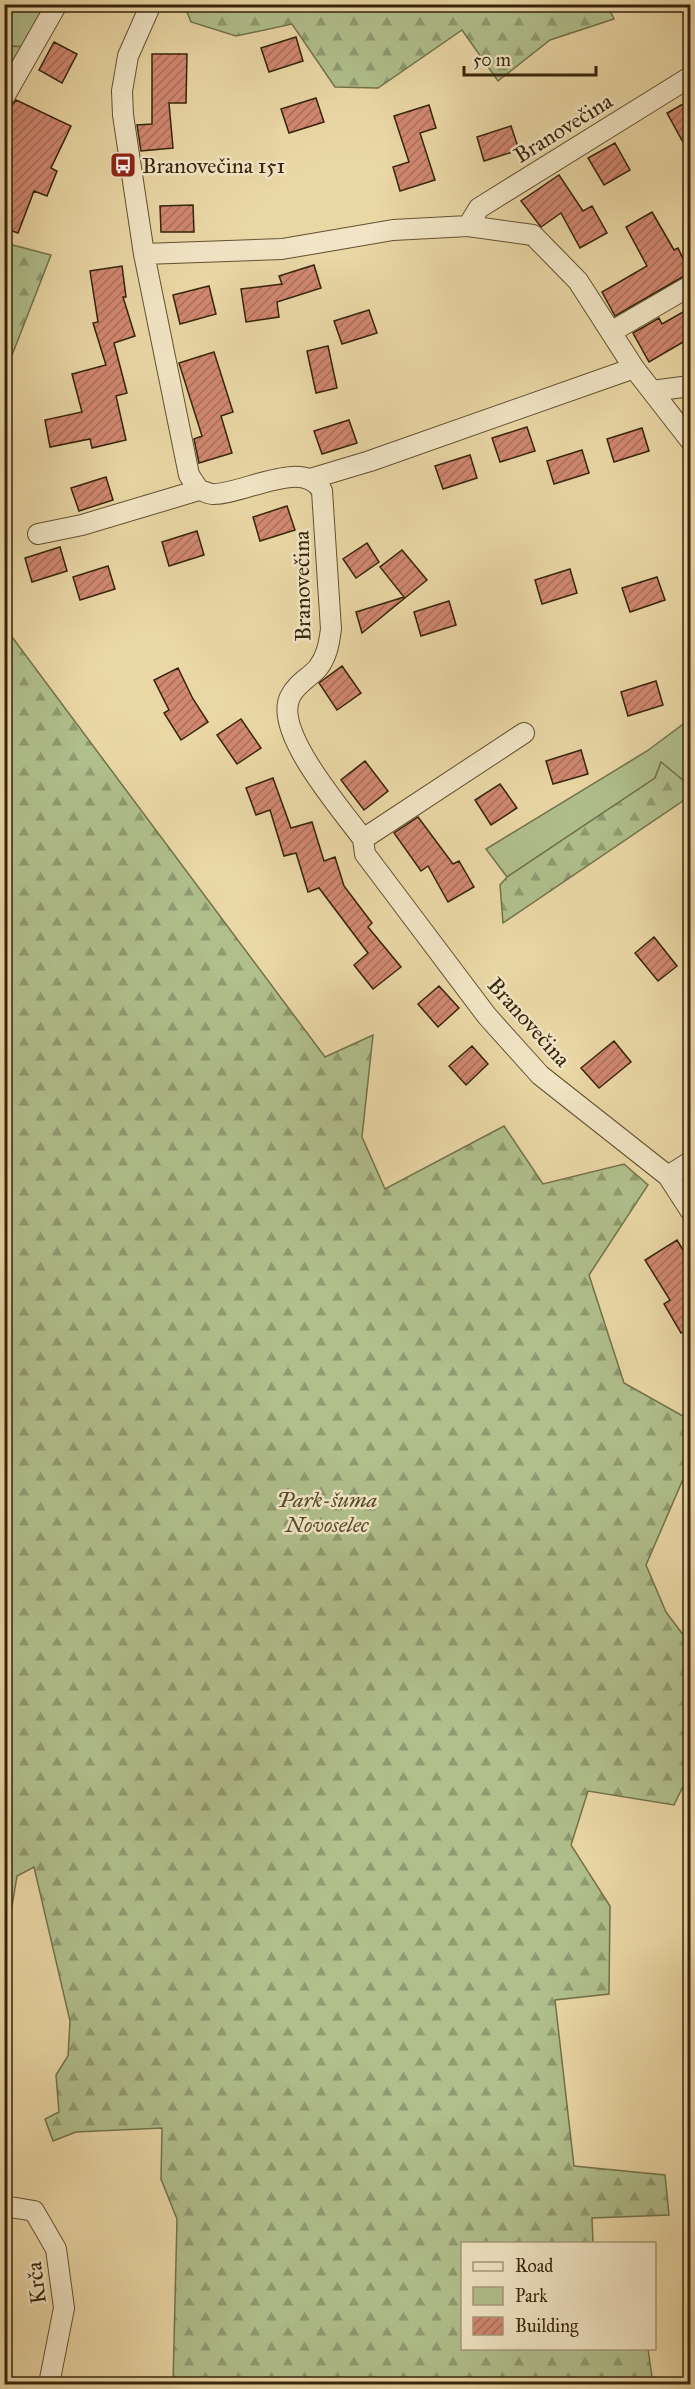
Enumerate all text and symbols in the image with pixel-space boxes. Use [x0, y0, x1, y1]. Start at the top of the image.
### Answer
scale bar [464, 39, 596, 77]
text: 50 m [473, 49, 511, 71]
street label: Branovečina [509, 87, 618, 169]
bus stop icon: Branovečina 151 [108, 150, 138, 180]
place label: Branovečina 151 [142, 152, 285, 179]
street label: Branovečina [288, 530, 316, 642]
street label: Branovečina [482, 972, 577, 1073]
park label: Park-šuma Novoselec [277, 1486, 377, 1538]
legend [461, 2242, 656, 2350]
text: Road [515, 2255, 553, 2277]
street label: Krča [20, 2260, 52, 2306]
text: Park [515, 2285, 548, 2307]
text: Building [515, 2315, 579, 2338]

